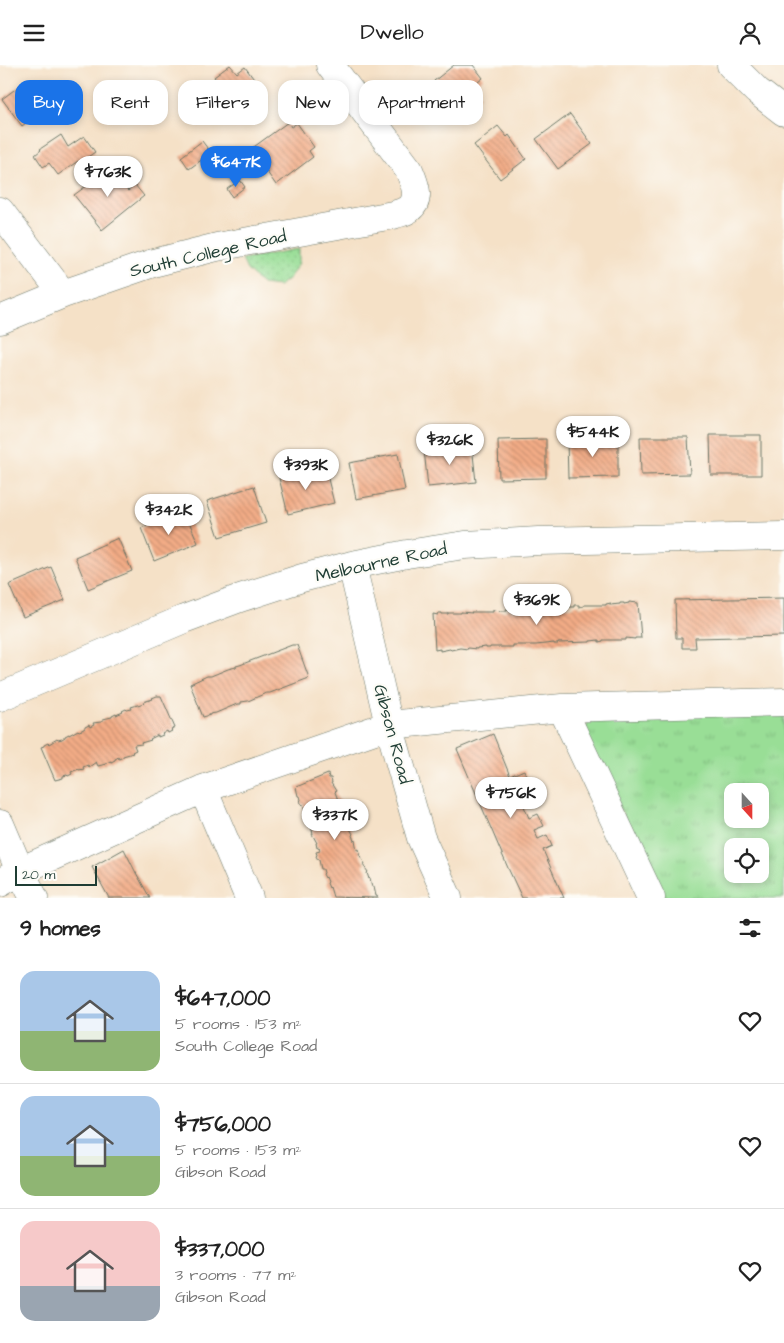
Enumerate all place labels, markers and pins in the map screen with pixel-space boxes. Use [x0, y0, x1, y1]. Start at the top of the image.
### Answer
pin: $647K [201, 145, 271, 188]
pin: $763K [73, 155, 143, 198]
pin: $544K [558, 415, 628, 458]
pin: $326K [415, 423, 485, 466]
pin: $393K [271, 449, 341, 491]
pin: $342K [134, 493, 204, 536]
pin: $369K [502, 583, 572, 626]
pin: $756K [476, 777, 546, 819]
pin: $337K [300, 799, 370, 841]

